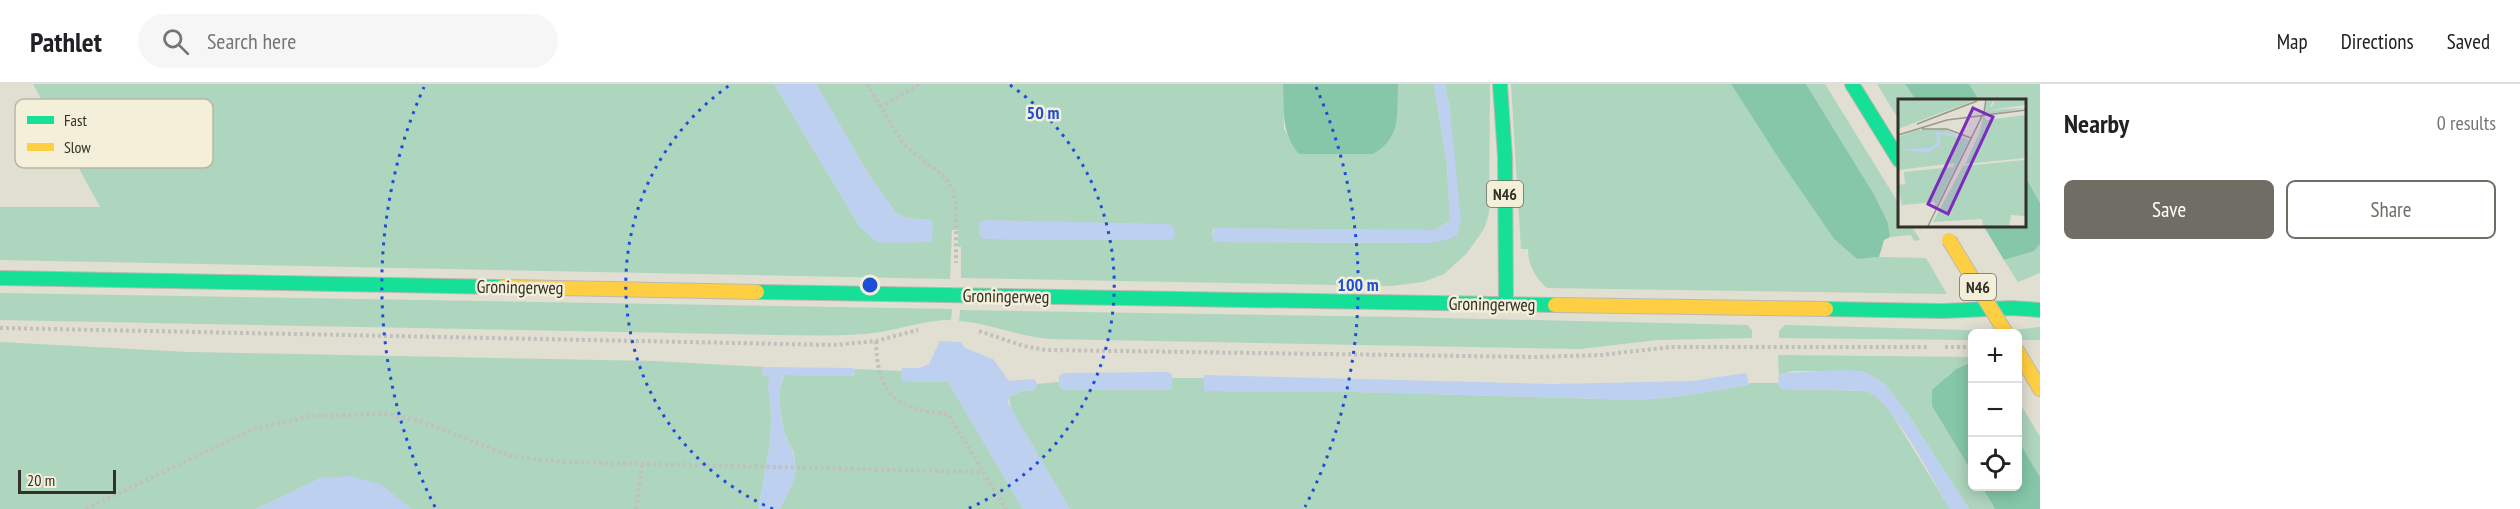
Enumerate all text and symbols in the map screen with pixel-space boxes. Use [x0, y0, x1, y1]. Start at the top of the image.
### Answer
search box [138, 14, 558, 68]
text: Pathlet [30, 23, 102, 60]
icon: search [159, 25, 192, 58]
text: Search here [207, 27, 296, 55]
text: Map [2277, 28, 2308, 55]
text: Directions [2341, 28, 2414, 55]
text: Saved [2447, 28, 2490, 55]
legend [15, 99, 213, 168]
inset map [1898, 99, 2025, 226]
text: 50 m [1027, 101, 1059, 124]
text: Nearby [2064, 107, 2129, 140]
text: Fast [64, 110, 87, 130]
text: 0 results [2437, 110, 2496, 136]
text: Slow [64, 137, 91, 157]
button: Save [2064, 180, 2274, 239]
button: Share [2286, 180, 2496, 239]
road number: N46 [1487, 181, 1523, 207]
text: 100 m [1337, 273, 1379, 296]
road number: N46 [1960, 274, 1996, 300]
street label: Groningerweg [476, 275, 564, 299]
centre of rings [860, 275, 880, 295]
street label: Groningerweg [962, 284, 1050, 308]
street label: Groningerweg [1448, 292, 1536, 316]
map controls [1968, 329, 2022, 491]
button: + [1968, 329, 2022, 383]
button: − [1968, 383, 2022, 437]
button: locate [1968, 437, 2022, 491]
scale bar [18, 467, 116, 494]
text: 20 m [27, 470, 55, 490]

